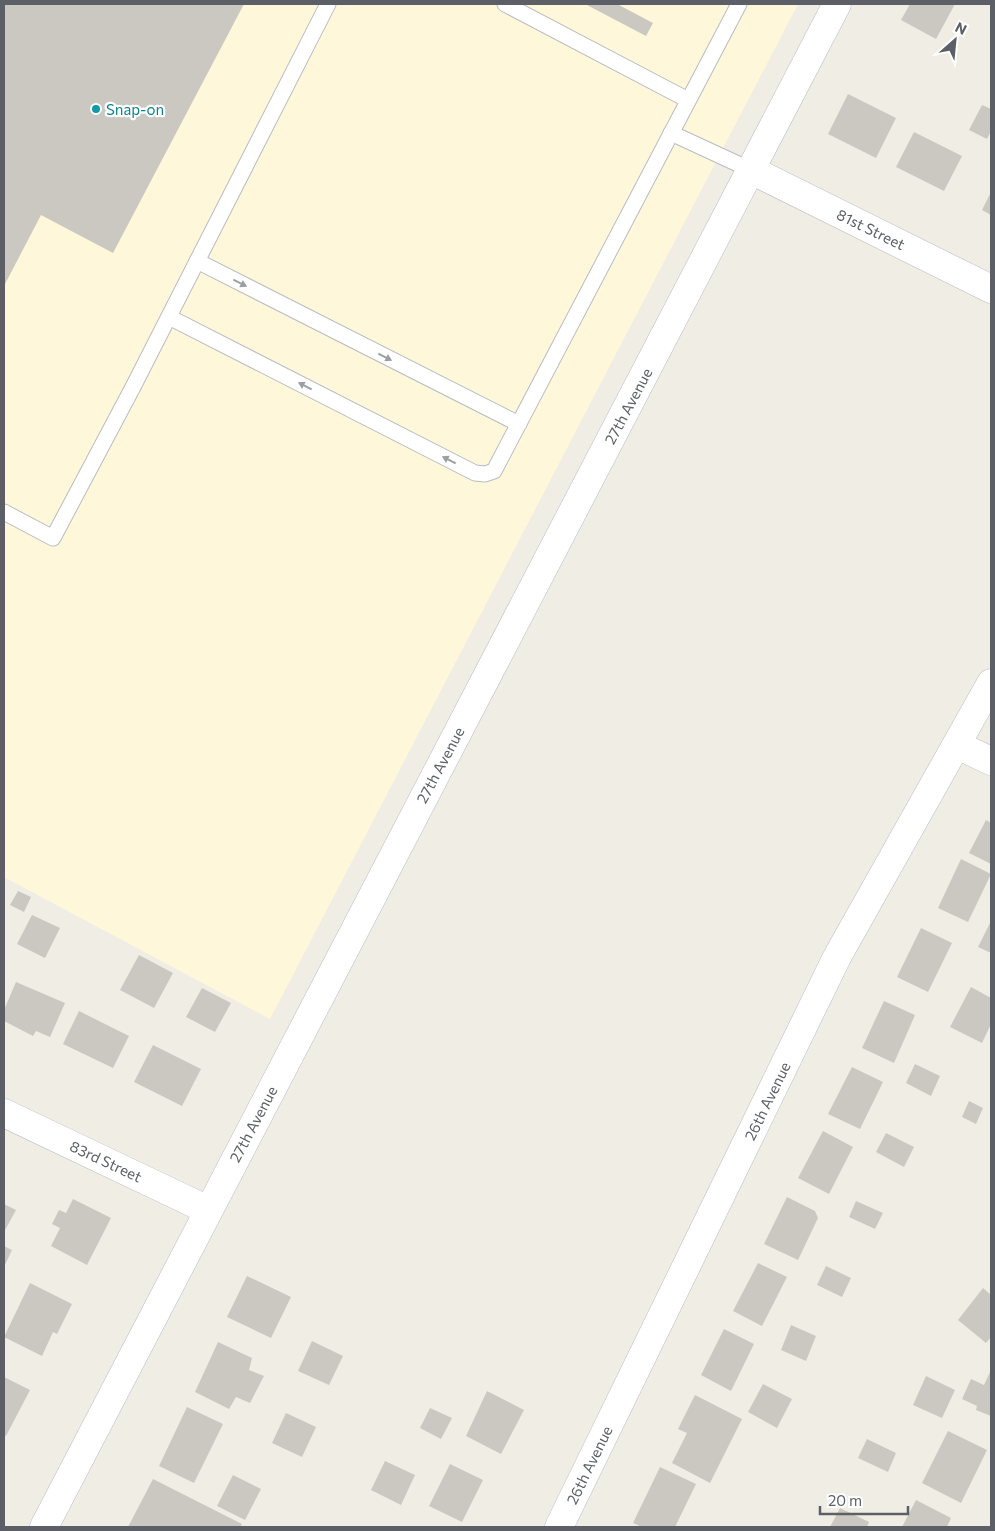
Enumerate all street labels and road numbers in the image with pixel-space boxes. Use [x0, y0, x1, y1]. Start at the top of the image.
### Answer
street label: 81st Street [834, 205, 908, 253]
street label: 27th Avenue [600, 365, 656, 447]
street label: 27th Avenue [412, 724, 468, 806]
street label: 26th Avenue [740, 1059, 794, 1143]
street label: 27th Avenue [225, 1083, 281, 1165]
street label: 83rd Street [67, 1137, 145, 1185]
street label: 26th Avenue [562, 1423, 616, 1507]

